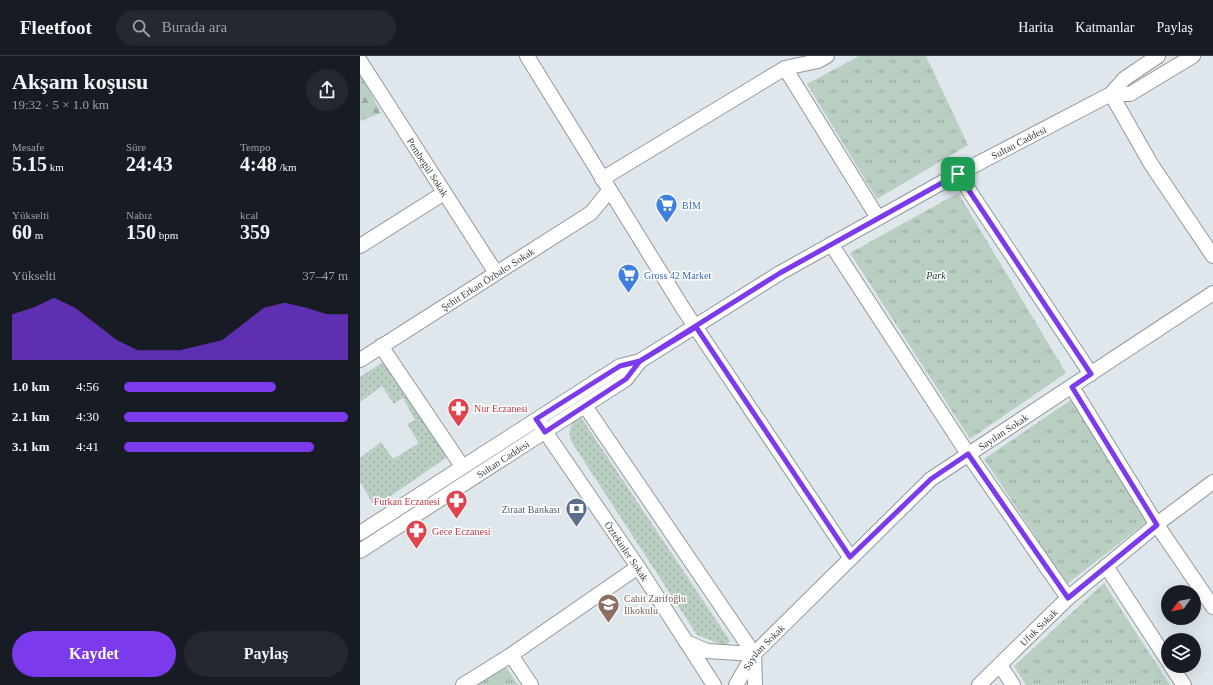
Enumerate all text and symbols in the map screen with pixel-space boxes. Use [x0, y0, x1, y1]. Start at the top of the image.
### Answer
search box [116, 10, 396, 46]
text: Fleetfoot [20, 17, 92, 38]
icon: search [130, 17, 152, 39]
text: Burada ara [162, 19, 227, 35]
text: Harita [1018, 20, 1053, 35]
text: Katmanlar [1075, 20, 1134, 35]
text: Paylaş [1156, 20, 1193, 35]
text: Akşam koşusu [12, 69, 148, 94]
button: share [306, 69, 348, 111]
text: 19:32 · 5 × 1.0 km [12, 97, 109, 112]
street label: Sultan Caddesi [989, 124, 1048, 162]
street label: Pembegül Sokak [405, 136, 450, 199]
text: Mesafe [12, 141, 44, 153]
text: Süre [126, 141, 146, 153]
text: Tempo [240, 141, 270, 153]
text: 5.15 [12, 153, 47, 175]
text: 24:43 [126, 153, 173, 175]
text: 4:48 [240, 153, 277, 175]
pin [941, 157, 975, 191]
text: km [47, 161, 64, 173]
text: /km [277, 161, 297, 173]
icon: arrive [947, 163, 969, 185]
supermarket icon: BİM [654, 192, 680, 225]
place label: BİM [682, 200, 701, 211]
text: Yükselti [12, 209, 49, 221]
text: Nabız [126, 209, 152, 221]
text: kcal [240, 209, 258, 221]
text: 60 [12, 221, 32, 243]
text: 150 [126, 221, 156, 243]
text: 359 [240, 221, 270, 243]
text: m [32, 229, 43, 241]
text: bpm [156, 229, 178, 241]
street label: Şehit Erkan Özbalcı Sokak [439, 246, 536, 313]
supermarket icon: Gross 42 Market [615, 262, 641, 295]
text: Yükselti [12, 268, 56, 283]
text: 37–47 m [302, 268, 348, 283]
place label: Gross 42 Market [644, 270, 711, 281]
park label: Park [925, 270, 946, 281]
text: 1.0 km [12, 379, 50, 394]
text: 4:56 [76, 379, 99, 394]
pharmacy icon: Nur Eczanesi [445, 395, 471, 428]
place label: Nur Eczanesi [474, 403, 528, 414]
text: 2.1 km [12, 409, 50, 424]
text: 4:30 [76, 409, 99, 424]
street label: Sayılan Sokak [976, 411, 1030, 452]
street label: Sultan Caddesi [475, 438, 532, 480]
text: 3.1 km [12, 439, 50, 454]
text: 4:41 [76, 439, 99, 454]
pharmacy icon: Furkan Eczanesi [443, 488, 469, 521]
place label: Furkan Eczanesi [374, 496, 440, 507]
bank icon: Ziraat Bankası [563, 496, 589, 529]
place label: Ziraat Bankası [501, 504, 560, 515]
pharmacy icon: Gece Eczanesi [403, 518, 429, 551]
street label: Öztekinler Sokak [602, 519, 651, 583]
place label: Gece Eczanesi [432, 526, 491, 537]
north arrow [1161, 585, 1201, 625]
map controls [1161, 585, 1201, 673]
school or university icon: Cahit Zarifoğlu İlkokulu [596, 591, 622, 624]
place label: Cahit Zarifoğlu İlkokulu [624, 593, 686, 616]
street label: Ufuk Sokak [1018, 607, 1060, 648]
street label: Sayılan Sokak [741, 622, 787, 672]
button: Kaydet [12, 631, 176, 677]
button: Paylaş [184, 631, 348, 677]
button: layers [1161, 633, 1201, 673]

